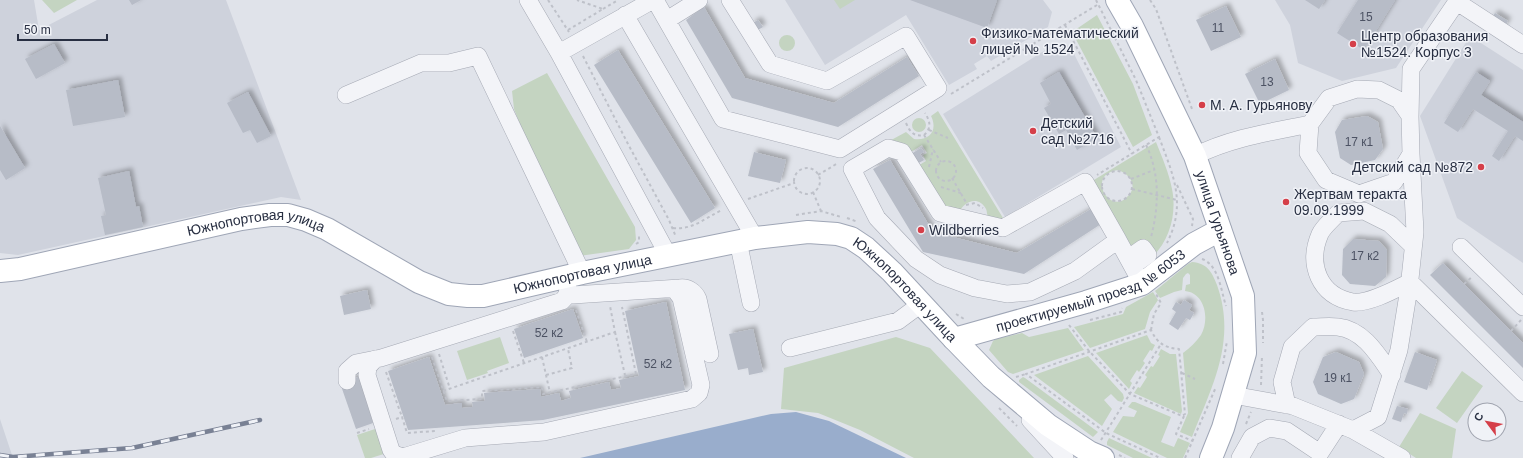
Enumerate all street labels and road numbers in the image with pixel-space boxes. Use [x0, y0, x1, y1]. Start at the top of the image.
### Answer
street label: улица Гурьянова [1193, 168, 1243, 277]
street label: Южнопортовая улица [185, 207, 328, 239]
street label: Южнопортовая улица [850, 234, 960, 345]
street label: проектируемый проезд № 6053 [994, 246, 1188, 335]
street label: Южнопортовая улица [512, 251, 653, 297]

